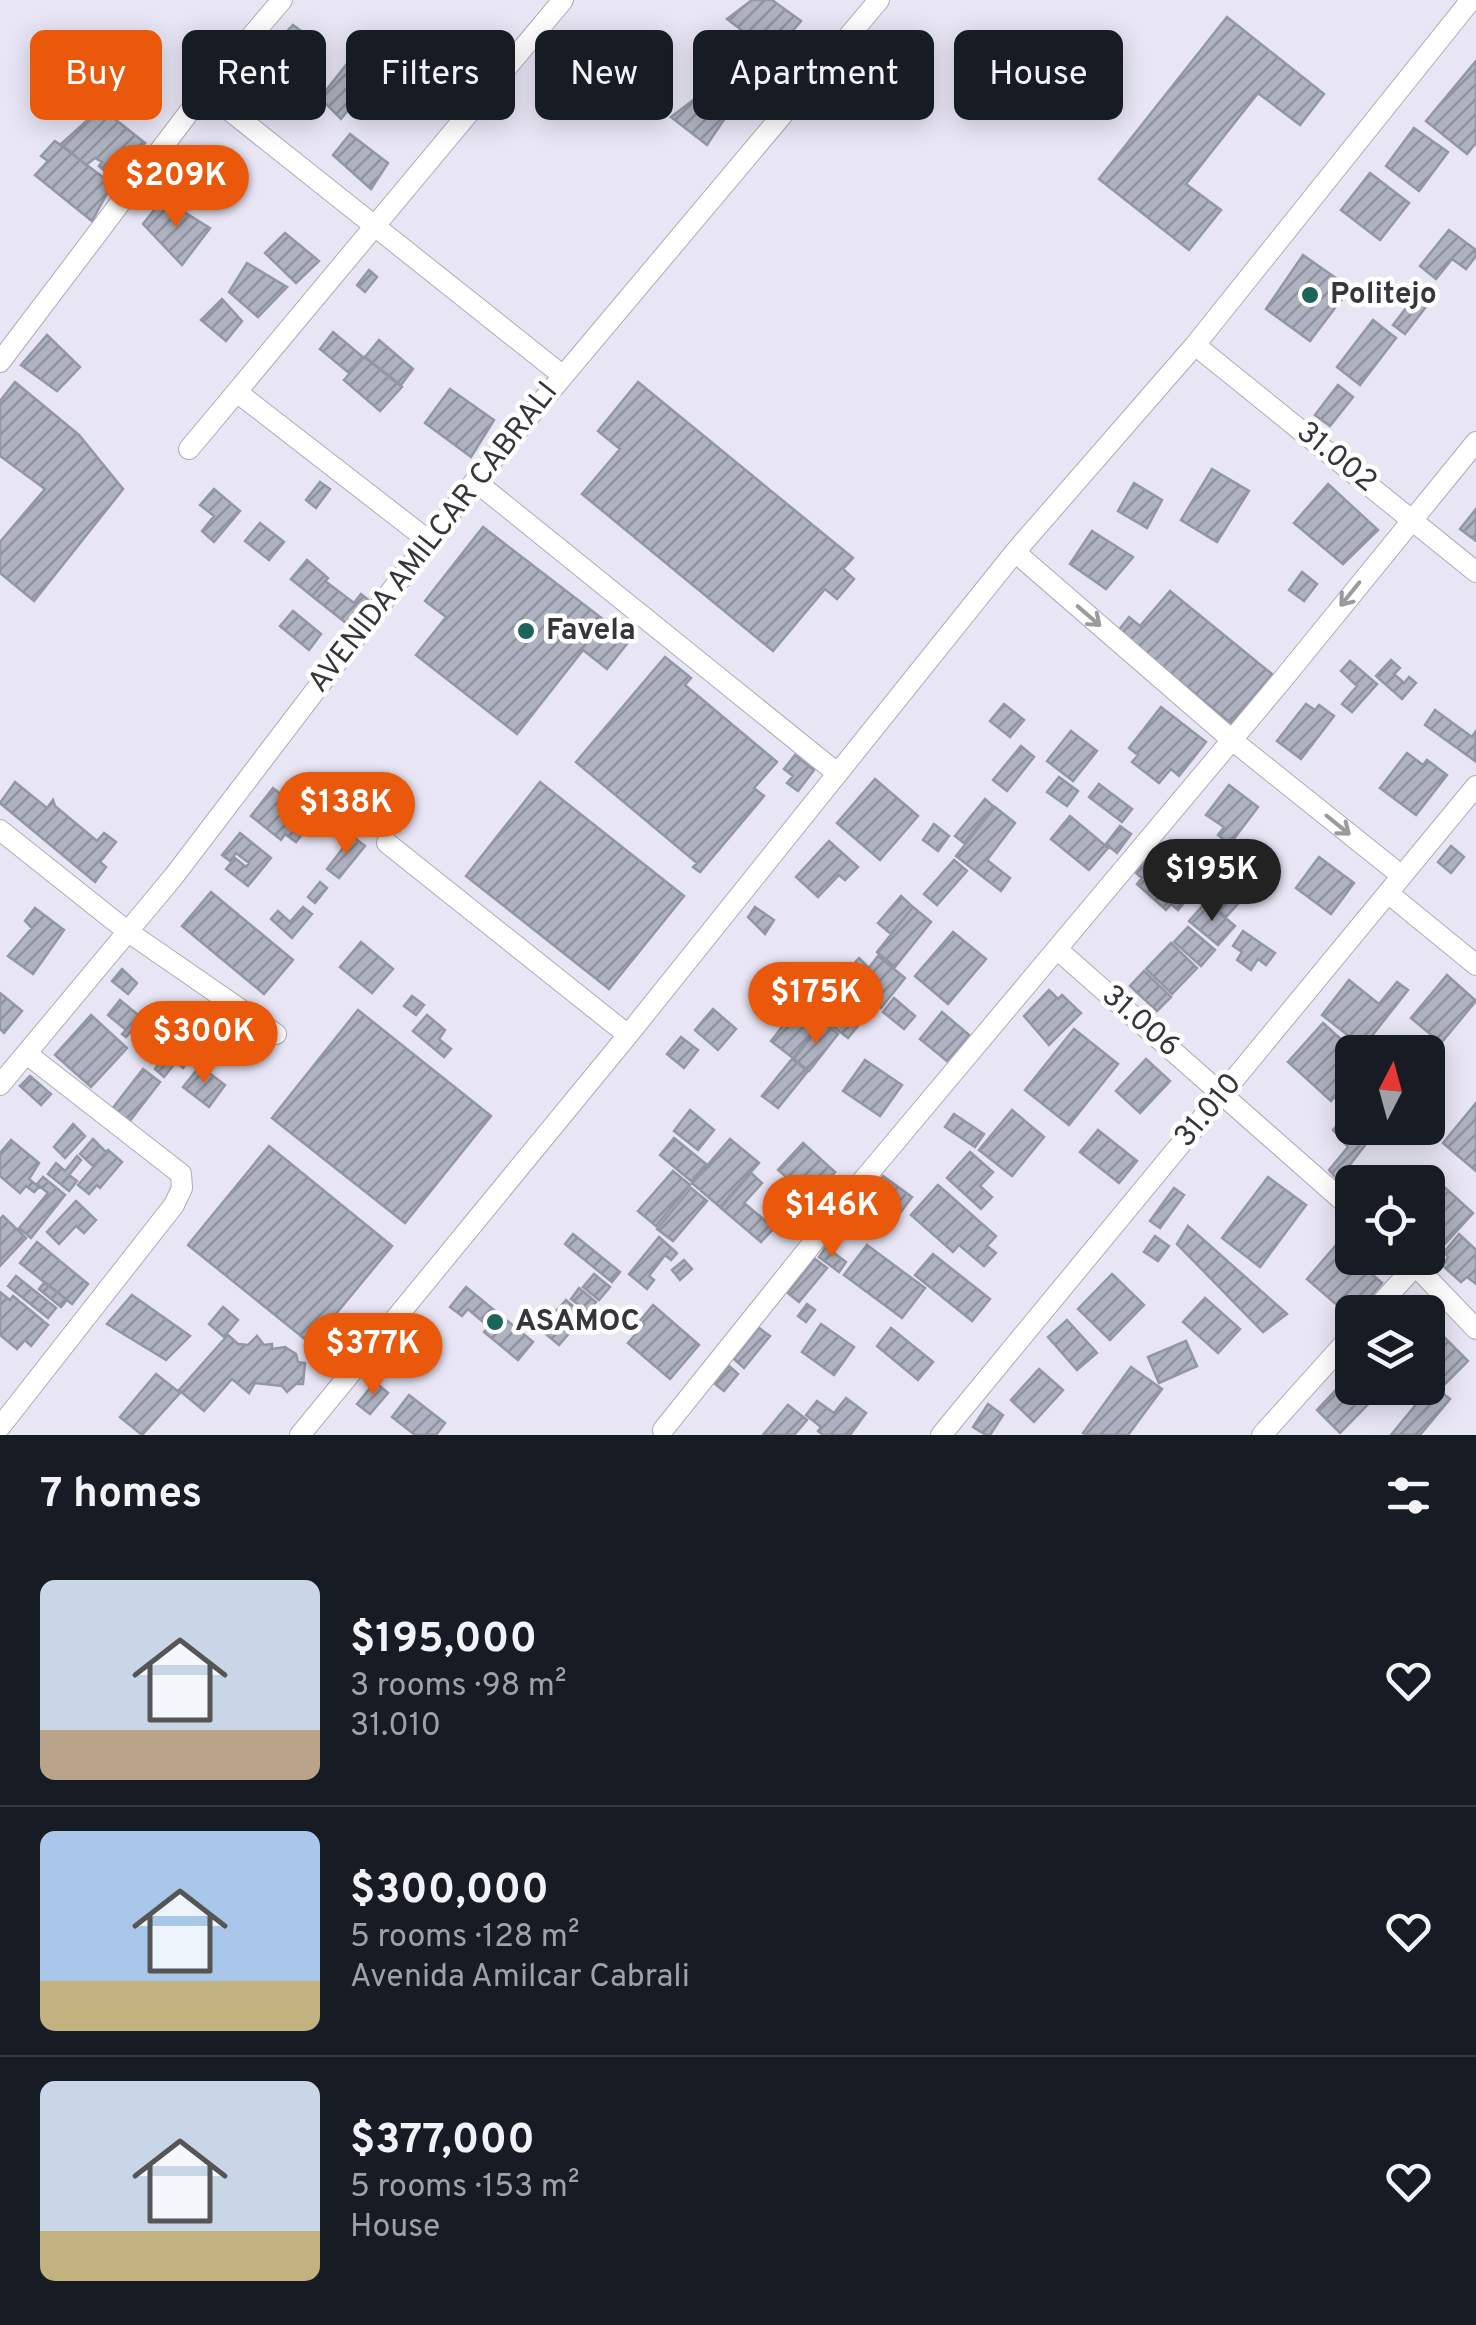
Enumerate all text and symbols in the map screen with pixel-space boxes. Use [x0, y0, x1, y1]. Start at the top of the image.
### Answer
chip: Buy [30, 30, 162, 120]
chip: Rent [182, 30, 326, 120]
chip: Filters [346, 30, 515, 120]
chip: New [535, 30, 673, 120]
chip: Apartment [693, 30, 934, 120]
chip: House [954, 30, 1123, 120]
pin: $209K [106, 145, 246, 230]
text: $209K [125, 157, 227, 197]
place label: Politejo [1330, 277, 1437, 314]
marker: Politejo [1299, 284, 1321, 306]
street label: AVENIDA AMILCAR CABRALI [301, 375, 567, 701]
street label: 31.002 [1288, 415, 1384, 501]
one-way arrow [1339, 581, 1361, 607]
one-way arrow [1076, 605, 1101, 628]
place label: Favela [546, 613, 636, 650]
marker: Favela [515, 620, 537, 642]
pin: $138K [276, 772, 416, 857]
text: $138K [299, 784, 393, 824]
one-way arrow [1324, 814, 1350, 836]
pin: $195K [1142, 839, 1282, 924]
text: $195K [1165, 851, 1259, 891]
pin: $175K [746, 962, 886, 1047]
text: $175K [770, 974, 862, 1014]
street label: 31.006 [1093, 978, 1187, 1066]
pin: $300K [134, 1001, 274, 1086]
text: $300K [153, 1013, 255, 1053]
north arrow [1335, 1035, 1445, 1145]
map controls [1335, 1035, 1445, 1405]
street label: 31.010 [1167, 1066, 1251, 1156]
button: locate [1335, 1165, 1445, 1275]
pin: $146K [762, 1175, 902, 1260]
text: $146K [784, 1187, 880, 1227]
button: layers [1335, 1295, 1445, 1405]
place label: ASAMOC [515, 1304, 640, 1341]
marker: ASAMOC [484, 1311, 506, 1333]
pin: $377K [303, 1313, 443, 1398]
text: $377K [326, 1325, 420, 1365]
icon: filters [1381, 1468, 1436, 1523]
text: 7 homes [40, 1469, 202, 1522]
text: $195,000 [350, 1614, 537, 1667]
icon: home [120, 1620, 240, 1740]
icon: heart [1381, 1653, 1436, 1708]
text: 3 rooms · 98 m² [350, 1667, 567, 1707]
text: 31.010 [350, 1707, 441, 1747]
text: $300,000 [350, 1865, 549, 1918]
icon: home [120, 1871, 240, 1991]
icon: heart [1381, 1904, 1436, 1959]
text: 5 rooms · 128 m² [350, 1918, 580, 1958]
text: Avenida Amilcar Cabrali [350, 1958, 690, 1998]
text: $377,000 [350, 2115, 535, 2168]
icon: home [120, 2121, 240, 2241]
icon: heart [1381, 2154, 1436, 2209]
text: 5 rooms · 153 m² [350, 2168, 580, 2208]
text: House [350, 2208, 440, 2248]

